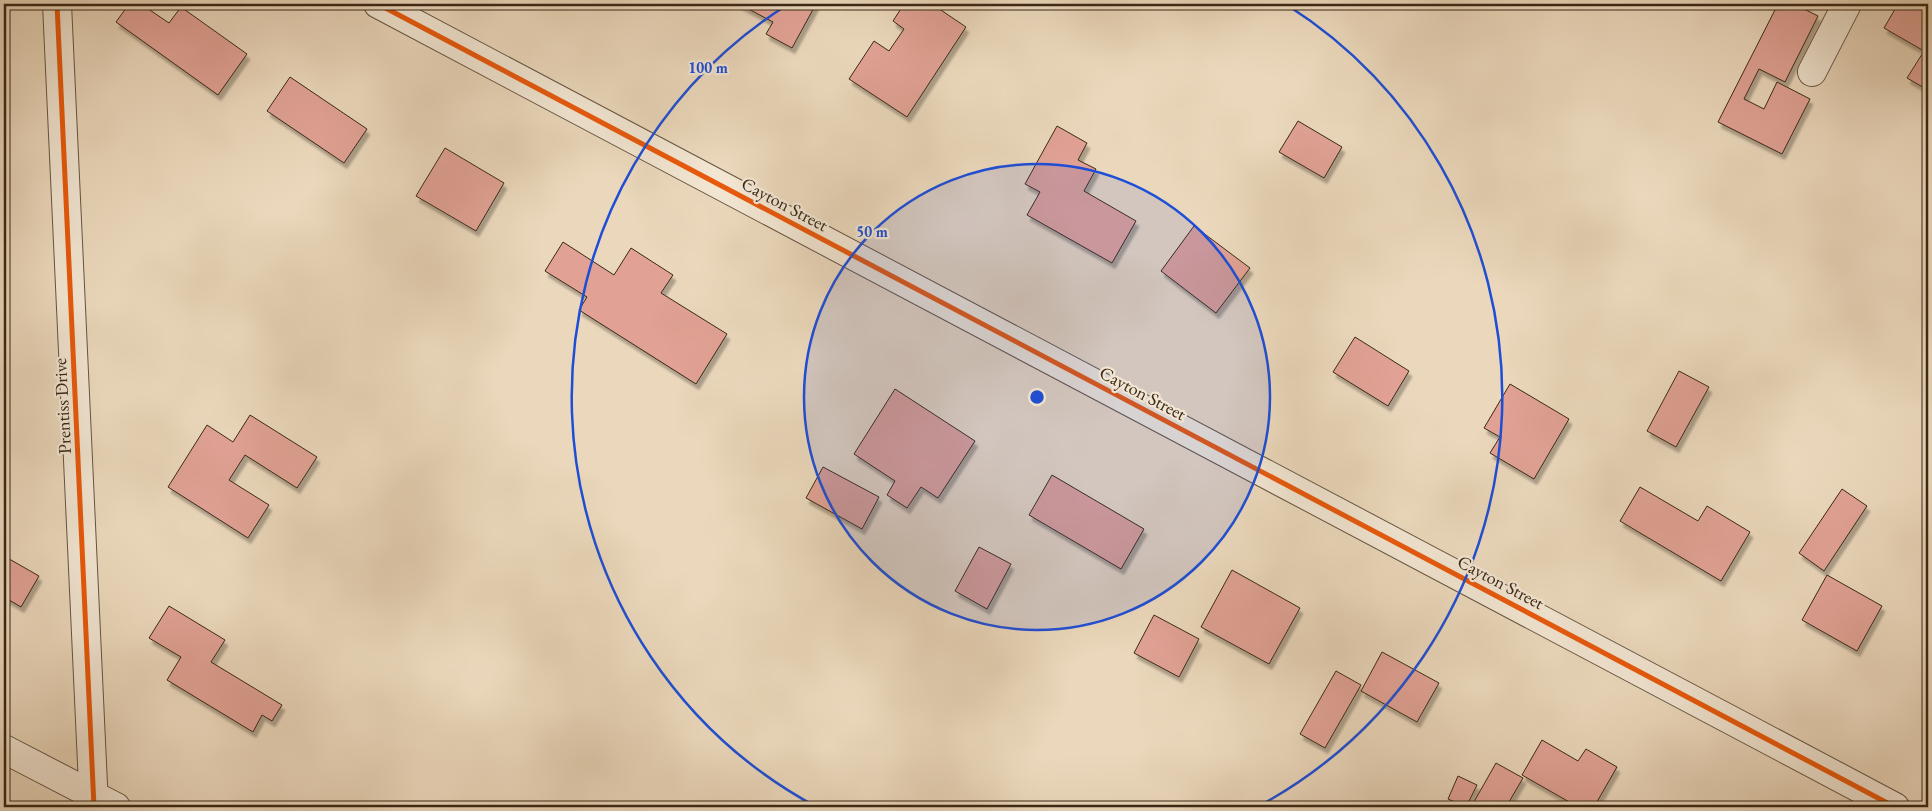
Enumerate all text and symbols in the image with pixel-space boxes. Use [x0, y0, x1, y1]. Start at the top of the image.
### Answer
text: 100 m [688, 58, 728, 77]
street label: Cayton Street [738, 172, 833, 237]
text: 50 m [856, 222, 888, 241]
street label: Prentiss Drive [48, 357, 76, 455]
street label: Cayton Street [1096, 361, 1191, 426]
centre of rings [1028, 388, 1046, 406]
street label: Cayton Street [1454, 550, 1549, 615]

